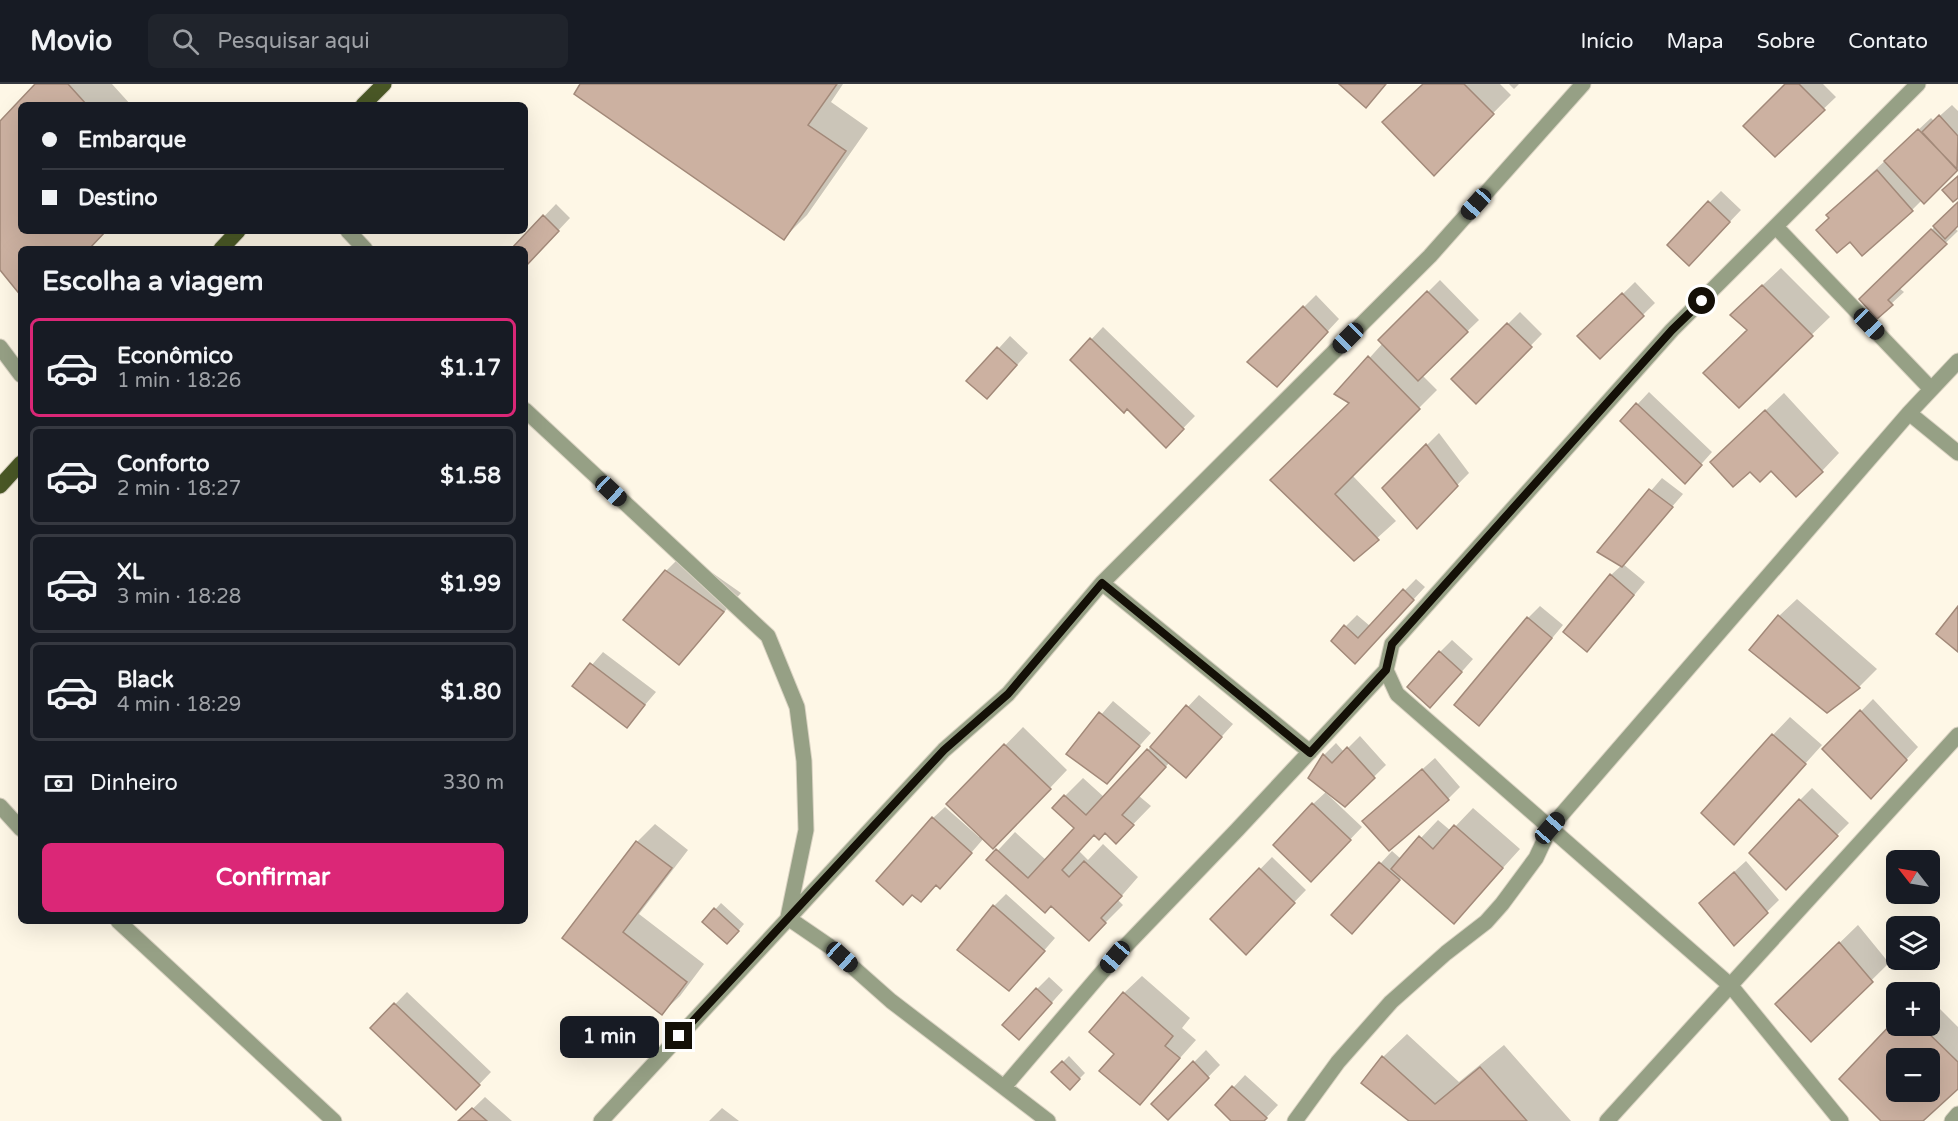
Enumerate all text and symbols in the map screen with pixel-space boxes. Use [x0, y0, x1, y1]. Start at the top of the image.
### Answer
search box [148, 14, 568, 68]
text: Movio [30, 24, 112, 58]
icon: search [169, 25, 202, 58]
text: Pesquisar aqui [217, 28, 370, 54]
text: Início [1581, 29, 1633, 54]
text: Mapa [1666, 29, 1724, 54]
text: Sobre [1757, 29, 1815, 54]
text: Contato [1848, 29, 1928, 54]
text: Embarque [78, 127, 186, 153]
text: Destino [78, 185, 158, 211]
car [1457, 185, 1495, 223]
text: Escolha a viagem [42, 265, 264, 298]
route start [1688, 287, 1715, 314]
car [1850, 305, 1888, 343]
car [1329, 319, 1367, 357]
icon: car [45, 341, 99, 395]
text: Econômico [117, 343, 233, 369]
text: $1.17 [440, 355, 501, 381]
text: 1 min · 18:26 [117, 369, 241, 393]
icon: car [45, 449, 99, 503]
text: Conforto [117, 451, 210, 477]
text: $1.58 [440, 463, 501, 489]
car [592, 472, 630, 510]
text: 2 min · 18:27 [117, 477, 241, 501]
icon: car [45, 557, 99, 611]
text: XL [117, 559, 144, 585]
text: $1.99 [440, 571, 501, 597]
text: 3 min · 18:28 [117, 585, 241, 609]
icon: car [45, 665, 99, 719]
text: Black [117, 667, 174, 693]
text: $1.80 [440, 679, 501, 705]
text: 4 min · 18:29 [117, 693, 241, 717]
icon: cash [42, 767, 75, 800]
text: Dinheiro [90, 770, 178, 796]
text: 330 m [443, 771, 504, 795]
car [1531, 809, 1569, 847]
button: Confirmar [42, 843, 504, 912]
north arrow [1886, 850, 1940, 904]
map controls [1886, 850, 1940, 1102]
button: layers [1886, 916, 1940, 970]
car [1097, 937, 1133, 977]
car [823, 938, 861, 976]
button: + [1886, 982, 1940, 1036]
callout: 1 min [559, 1015, 658, 1057]
route end [665, 1022, 692, 1049]
text: 1 min [583, 1025, 636, 1049]
button: − [1886, 1048, 1940, 1102]

